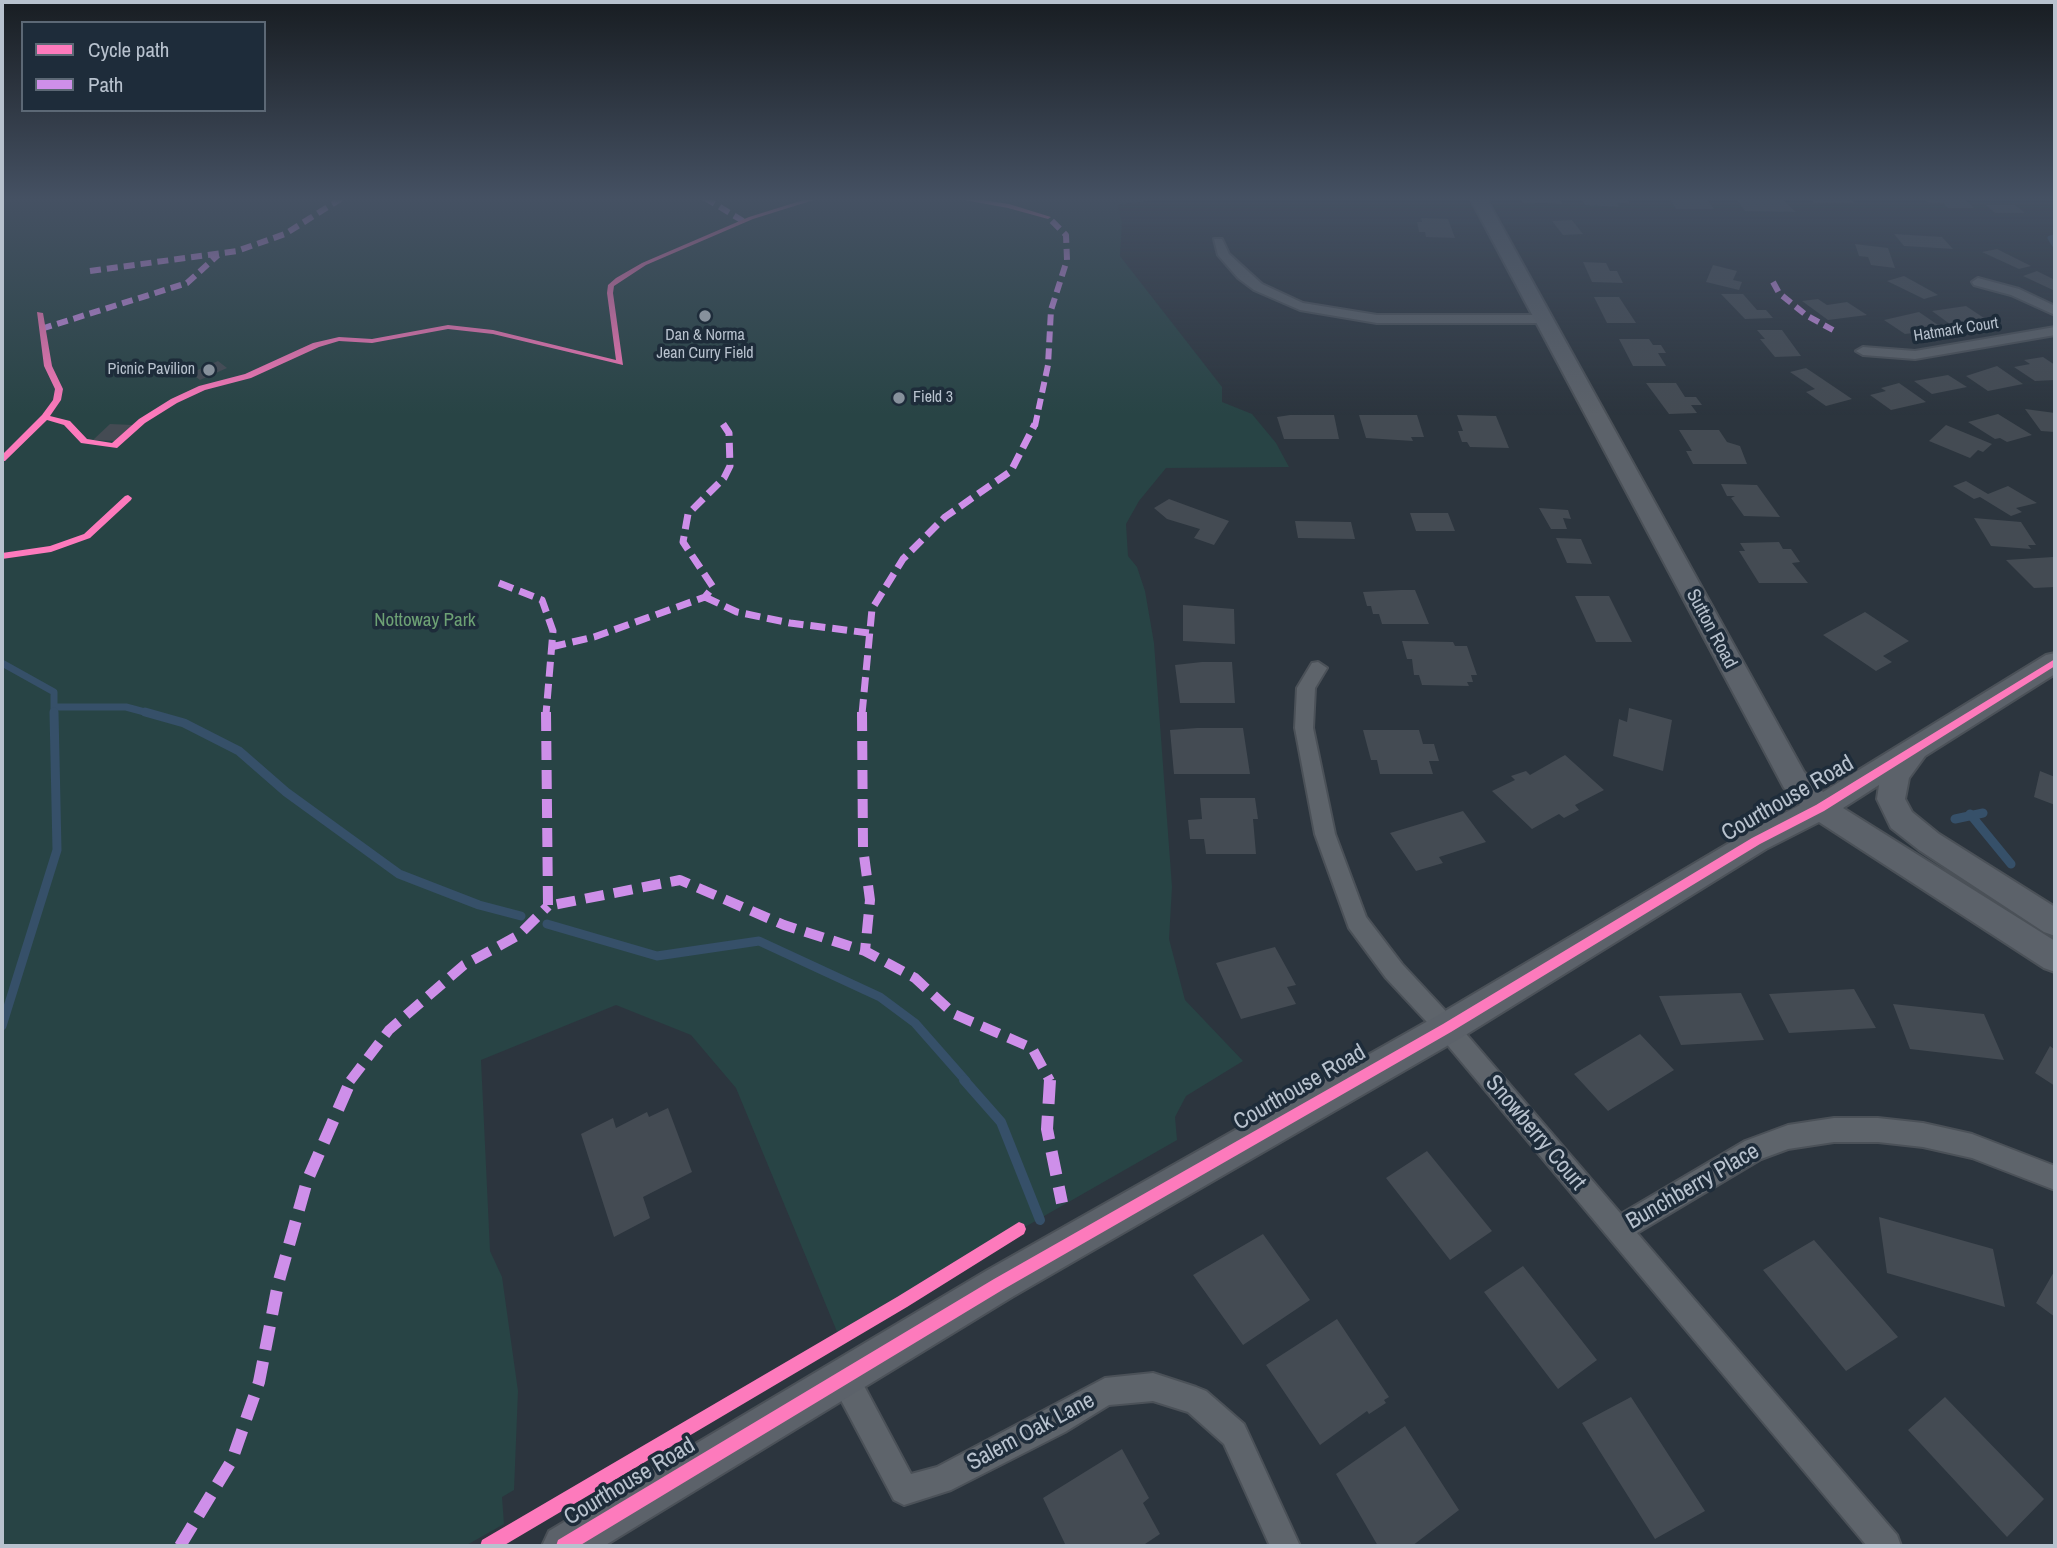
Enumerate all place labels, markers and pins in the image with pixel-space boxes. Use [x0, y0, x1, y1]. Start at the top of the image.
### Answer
marker: Dan & Norma Jean Curry Field [697, 308, 713, 324]
place label: Dan & Norma Jean Curry Field [657, 326, 753, 364]
place label: Picnic Pavilion [107, 360, 195, 380]
marker: Picnic Pavilion [201, 362, 217, 378]
place label: Field 3 [913, 388, 953, 408]
marker: Field 3 [891, 390, 907, 406]

